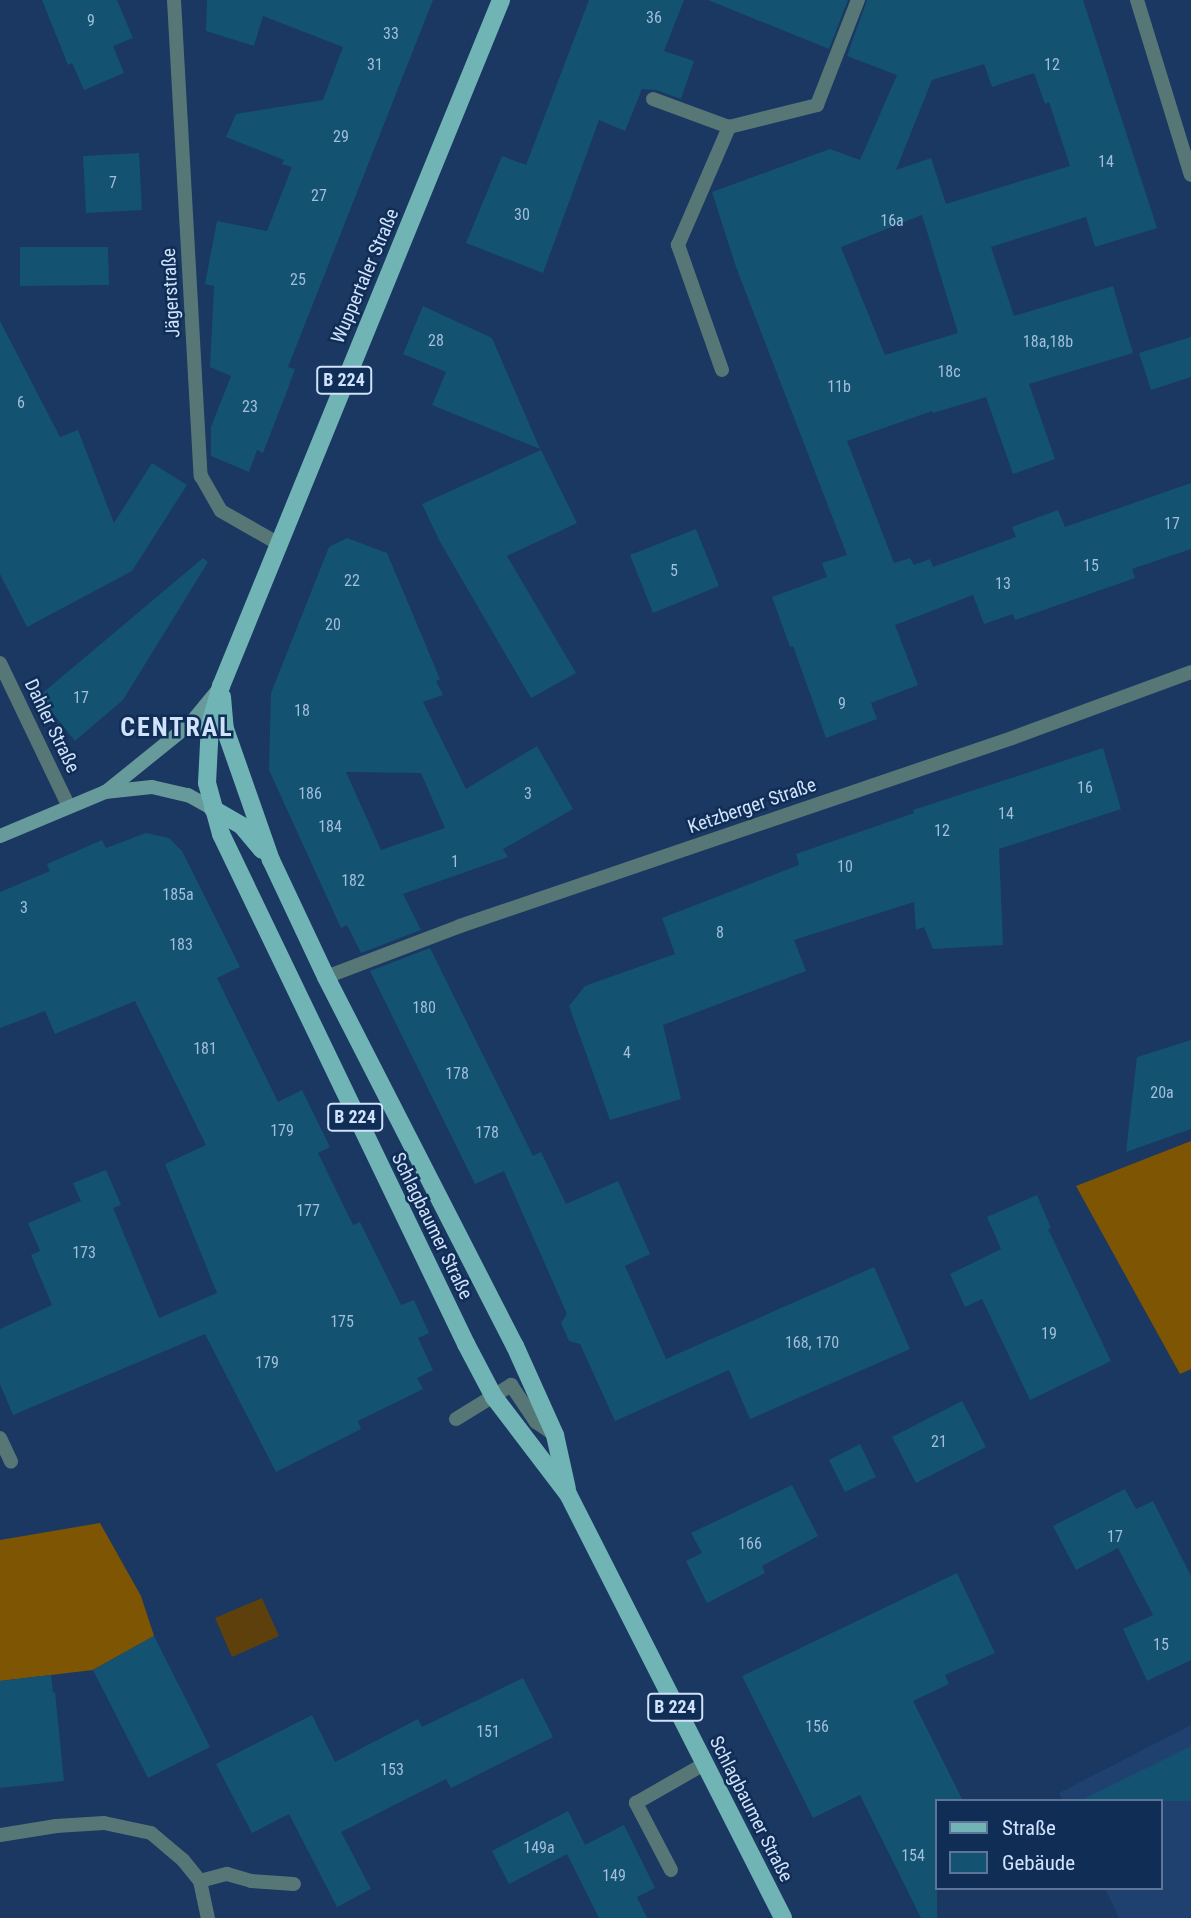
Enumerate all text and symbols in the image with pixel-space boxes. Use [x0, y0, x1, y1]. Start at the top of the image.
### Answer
house number: 36 [646, 8, 662, 28]
house number: 9 [87, 11, 95, 31]
house number: 33 [383, 24, 399, 44]
house number: 31 [367, 55, 383, 75]
house number: 12 [1044, 55, 1060, 75]
house number: 29 [333, 127, 349, 147]
house number: 14 [1098, 152, 1114, 172]
house number: 7 [109, 173, 117, 193]
house number: 27 [311, 186, 327, 206]
street label: Wuppertaler Straße [326, 205, 404, 347]
house number: 30 [514, 205, 530, 225]
house number: 16a [880, 211, 904, 231]
street label: Jägerstraße [157, 247, 185, 339]
house number: 25 [290, 270, 306, 290]
house number: 28 [428, 331, 444, 351]
house number: 18a,18b [1023, 332, 1073, 352]
house number: 18c [937, 362, 961, 382]
road number: B 224 [316, 366, 372, 394]
house number: 11b [827, 377, 851, 397]
house number: 6 [17, 393, 25, 413]
house number: 23 [242, 397, 258, 417]
house number: 17 [1164, 514, 1180, 534]
house number: 15 [1083, 556, 1099, 576]
house number: 5 [670, 561, 678, 581]
house number: 22 [344, 571, 360, 591]
house number: 13 [995, 574, 1011, 594]
house number: 20 [325, 615, 341, 635]
street label: Dahler Straße [20, 675, 84, 777]
house number: 17 [73, 688, 89, 708]
house number: 9 [838, 694, 846, 714]
house number: 18 [294, 701, 310, 721]
district label: CENTRAL [121, 712, 233, 744]
street label: Ketzberger Straße [685, 773, 819, 839]
house number: 16 [1077, 778, 1093, 798]
house number: 186 [298, 784, 322, 804]
house number: 3 [524, 784, 532, 804]
house number: 14 [998, 804, 1014, 824]
house number: 184 [318, 817, 342, 837]
house number: 12 [934, 821, 950, 841]
house number: 1 [451, 852, 459, 872]
house number: 10 [837, 857, 853, 877]
house number: 182 [341, 871, 365, 891]
house number: 185a [162, 885, 194, 905]
house number: 3 [20, 898, 28, 918]
house number: 8 [716, 923, 724, 943]
house number: 183 [169, 935, 193, 955]
house number: 180 [412, 998, 436, 1018]
house number: 181 [193, 1039, 217, 1059]
house number: 4 [623, 1043, 631, 1063]
house number: 178 [445, 1064, 469, 1084]
house number: 20a [1150, 1083, 1174, 1103]
road number: B 224 [327, 1102, 383, 1132]
house number: 179 [270, 1121, 294, 1141]
house number: 178 [475, 1123, 499, 1143]
street label: Schlagbaumer Straße [387, 1149, 477, 1303]
house number: 177 [296, 1201, 320, 1221]
house number: 173 [72, 1243, 96, 1263]
house number: 175 [330, 1312, 354, 1332]
house number: 19 [1041, 1324, 1057, 1344]
house number: 168, 170 [785, 1333, 839, 1353]
house number: 179 [255, 1353, 279, 1373]
house number: 21 [931, 1432, 947, 1452]
house number: 17 [1107, 1527, 1123, 1547]
house number: 166 [738, 1534, 762, 1554]
house number: 15 [1153, 1635, 1169, 1655]
road number: B 224 [647, 1692, 703, 1722]
house number: 156 [805, 1717, 829, 1737]
house number: 151 [476, 1722, 500, 1742]
street label: Schlagbaumer Straße [704, 1732, 798, 1886]
house number: 153 [380, 1760, 404, 1780]
legend [936, 1799, 1163, 1890]
text: Straße [1002, 1816, 1056, 1840]
house number: 149a [523, 1838, 555, 1858]
house number: 154 [901, 1846, 925, 1866]
text: Gebäude [1002, 1851, 1075, 1875]
house number: 149 [602, 1866, 626, 1886]

